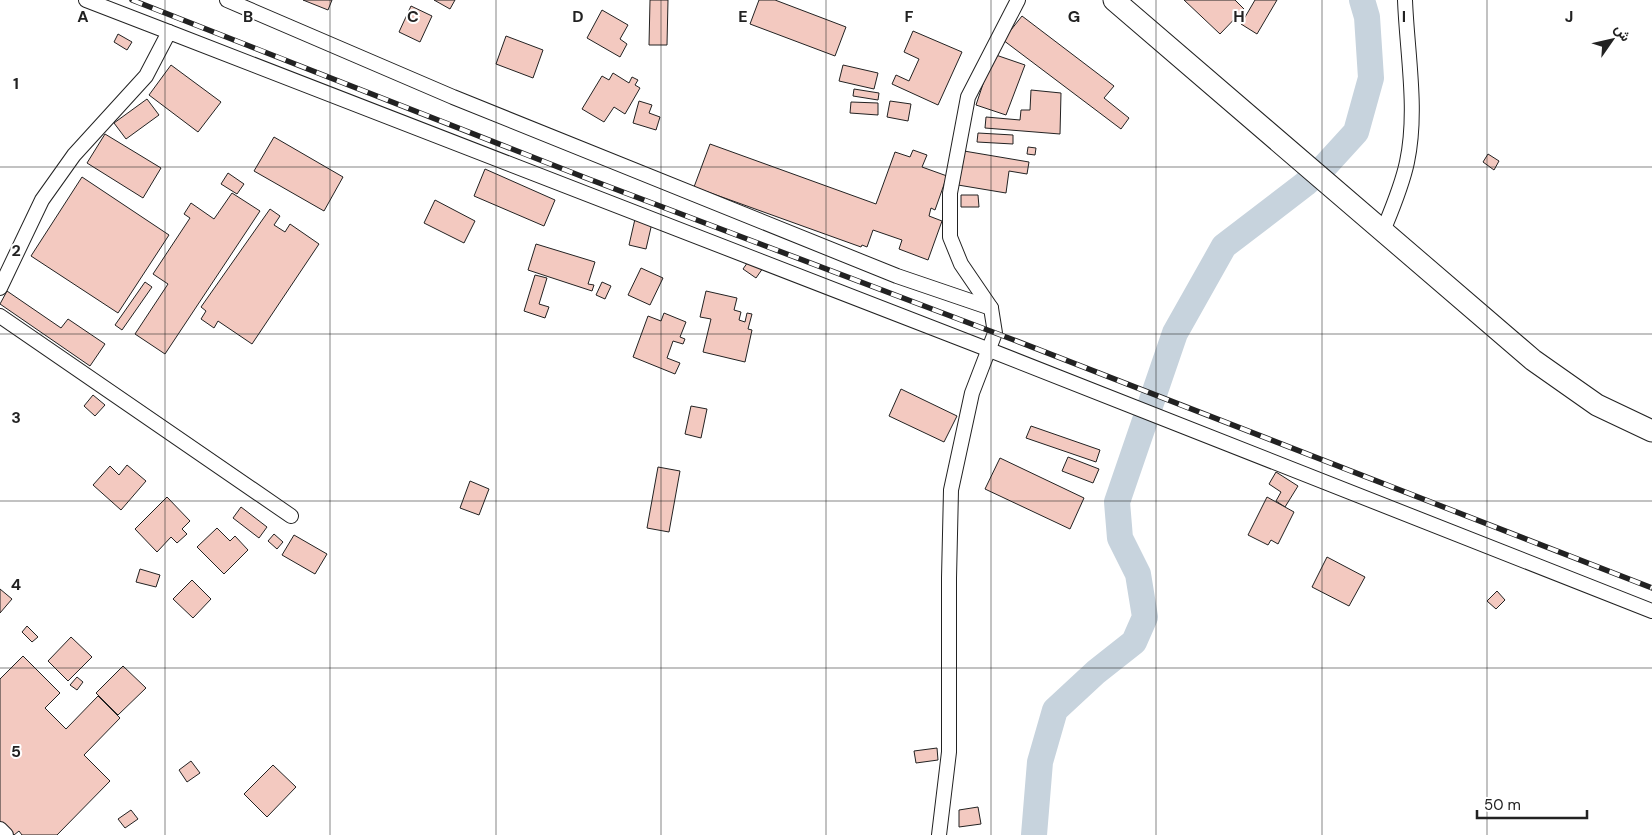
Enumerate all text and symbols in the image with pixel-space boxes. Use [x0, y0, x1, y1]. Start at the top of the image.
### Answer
text: A [77, 6, 89, 27]
text: B [243, 6, 253, 27]
text: C [407, 6, 419, 27]
text: D [572, 6, 584, 27]
text: E [738, 6, 748, 27]
text: F [905, 6, 914, 27]
text: G [1068, 6, 1080, 27]
text: H [1233, 6, 1245, 27]
text: I [1402, 6, 1406, 27]
text: J [1565, 6, 1573, 27]
north arrow [1587, 15, 1637, 65]
text: ش [1611, 21, 1635, 45]
text: 1 [13, 73, 19, 94]
text: 2 [11, 240, 21, 261]
text: 3 [11, 407, 21, 428]
text: 4 [11, 574, 21, 595]
text: 5 [11, 741, 21, 762]
scale bar [1477, 788, 1587, 820]
text: 50 m [1484, 795, 1521, 815]

